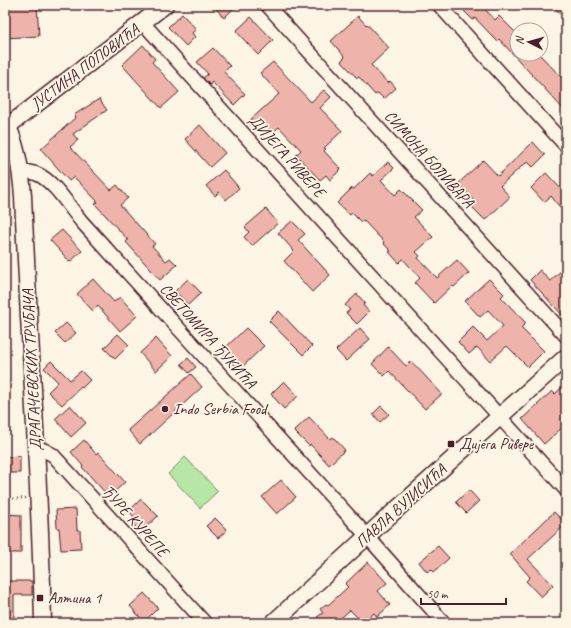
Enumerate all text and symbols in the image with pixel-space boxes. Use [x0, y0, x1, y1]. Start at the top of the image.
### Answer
street label: ЈУСТИНА ПОПОВИЋА [26, 19, 144, 115]
north arrow [509, 22, 549, 62]
text: N [512, 35, 527, 45]
street label: СИМОНА БОЛИВАРА [380, 106, 479, 213]
street label: ДИЈЕГА РИВЕРЕ [245, 110, 331, 203]
street label: СВЕТОМИРА ЂУКИЋА [156, 279, 261, 393]
street label: ДРАГАЧЕВСКИХ ТРУБАЧА [18, 288, 46, 451]
place label: Indo Serbia Food [173, 399, 269, 419]
marker: Indo Serbia Food [160, 404, 170, 414]
place label: Дијега Ривере [459, 434, 535, 454]
marker: Дијега Ривере [446, 439, 456, 449]
street label: ПАВЛА ВУЈИСИЋА [351, 459, 451, 552]
street label: ЂУРЕ КУРЕПЕ [98, 481, 174, 563]
scale bar [421, 580, 506, 606]
text: 50 m [427, 586, 449, 602]
place label: Алтина 1 [48, 588, 102, 608]
marker: Алтина 1 [35, 593, 45, 603]

